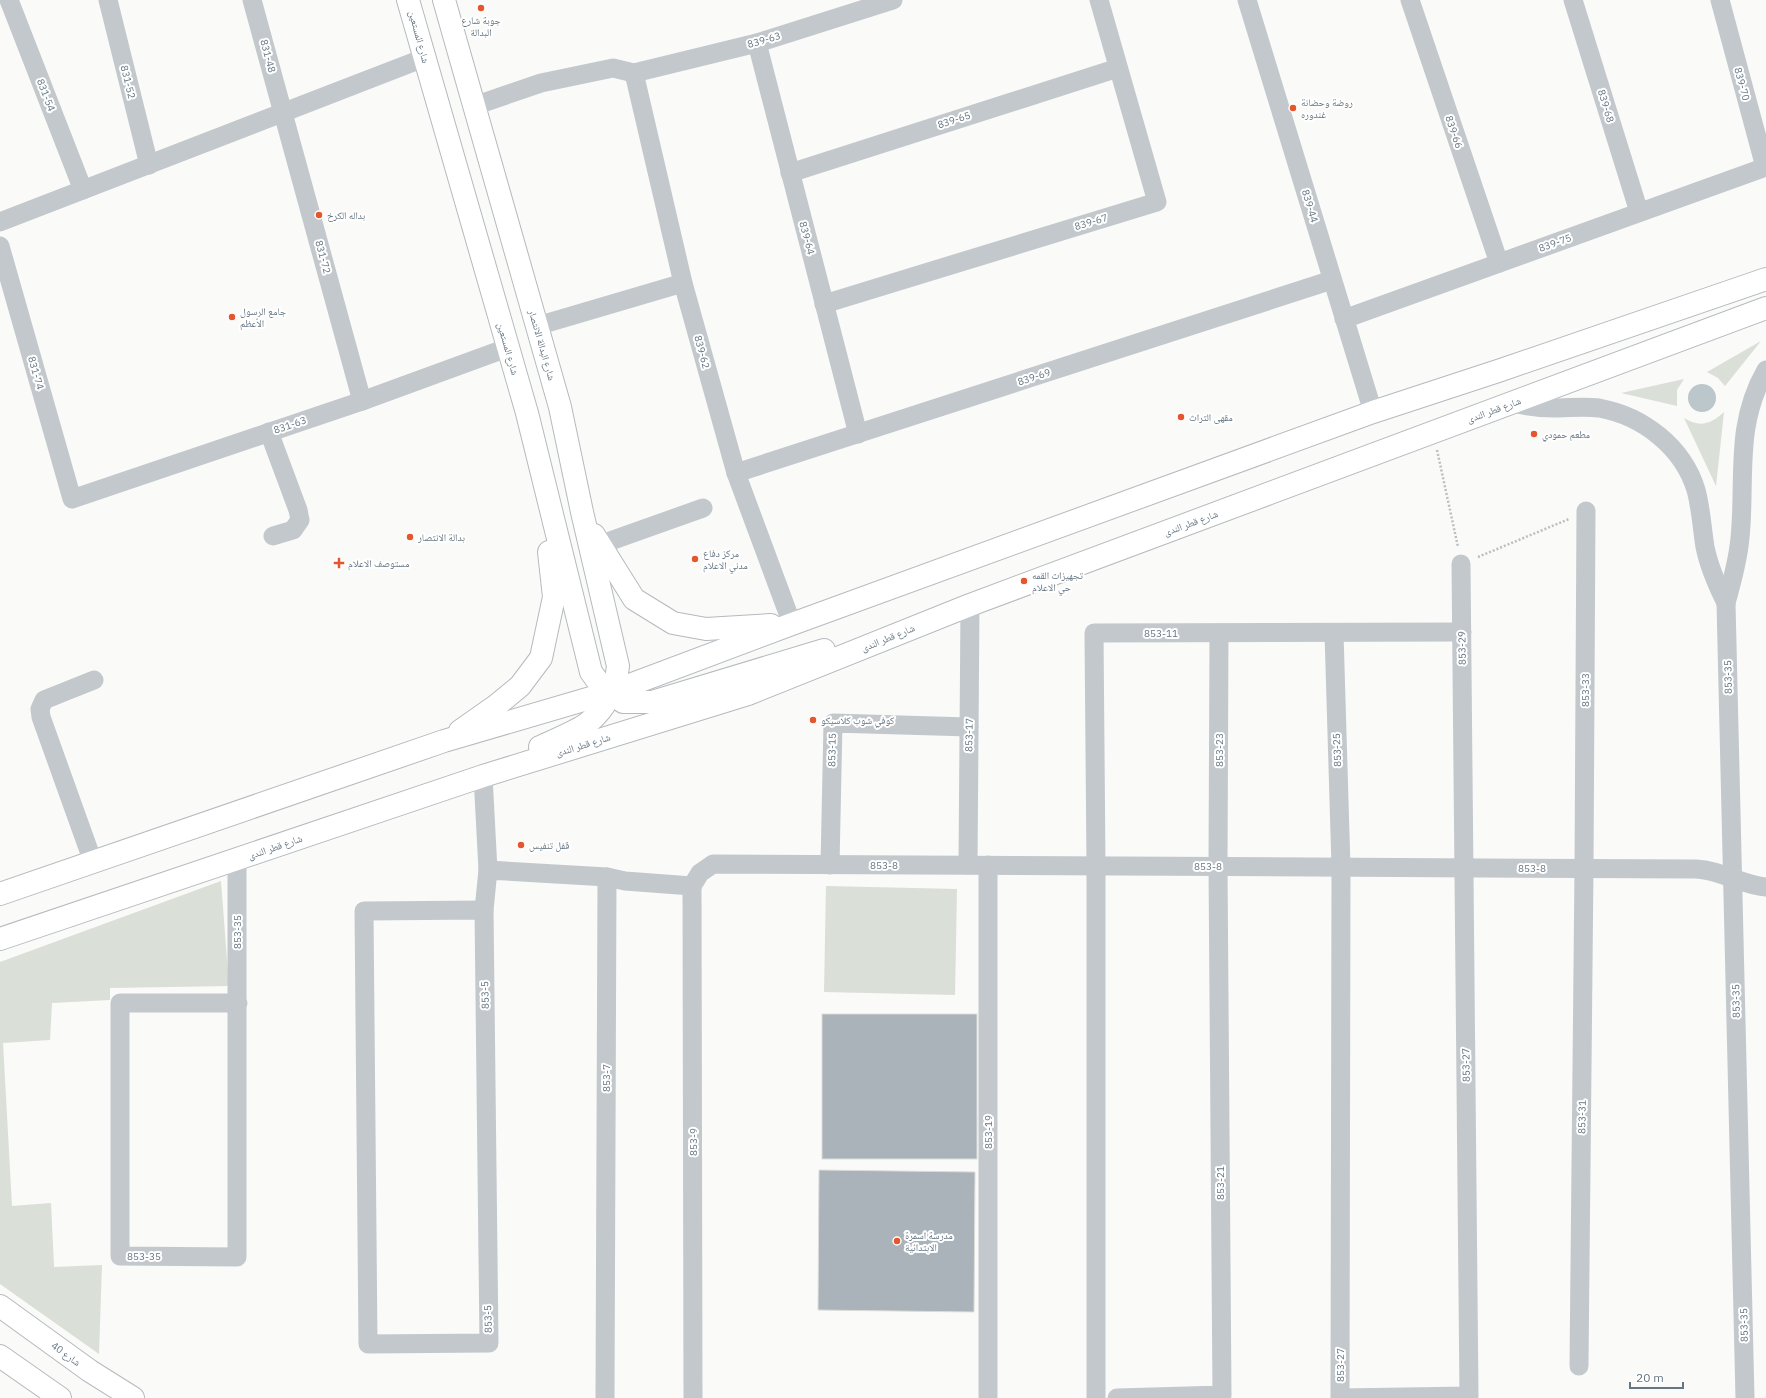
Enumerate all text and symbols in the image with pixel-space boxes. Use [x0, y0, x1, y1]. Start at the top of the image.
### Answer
marker: جوبة شارع البدالة [476, 3, 486, 13]
street label: شارع المستعين [406, 9, 432, 65]
place label: جوبة شارع البدالة [461, 14, 501, 39]
street label: 839-63 [746, 29, 782, 51]
street label: 831-48 [257, 38, 279, 74]
street label: 831-52 [118, 64, 138, 100]
street label: 839-70 [1731, 66, 1753, 102]
street label: 831-54 [34, 77, 58, 113]
street label: 839-68 [1595, 88, 1617, 124]
place label: روضة وحضانة غندوره [1301, 96, 1353, 121]
marker: روضة وحضانة غندوره [1288, 103, 1298, 113]
street label: 839-65 [936, 109, 972, 131]
street label: 839-66 [1442, 114, 1466, 150]
street label: 839-44 [1299, 188, 1321, 224]
place label: بداله الكرخ [327, 209, 366, 222]
marker: بداله الكرخ [314, 210, 324, 220]
street label: 839-67 [1073, 211, 1109, 233]
street label: 839-64 [796, 220, 818, 256]
street label: 839-75 [1537, 231, 1573, 255]
street label: 831-72 [312, 239, 334, 275]
place label: جامع الرسول الأعظم [240, 305, 287, 331]
street label: شارع البدالة الانتصار [525, 307, 558, 382]
marker: جامع الرسول الأعظم [227, 312, 237, 322]
street label: شارع المستعين [494, 321, 522, 377]
street label: 839-62 [691, 334, 713, 370]
street label: 831-74 [25, 355, 47, 391]
street label: 839-69 [1016, 366, 1052, 388]
street label: شارع قطر الندى [1465, 394, 1523, 426]
place label: مقهى التراث [1189, 411, 1233, 424]
marker: مقهى التراث [1176, 412, 1186, 422]
street label: 831-63 [272, 413, 308, 437]
place label: مطعم حمودي [1542, 428, 1591, 442]
marker: مطعم حمودي [1529, 429, 1539, 439]
street label: شارع قطر الندى [1162, 507, 1220, 539]
place label: بدالة الانتصار [417, 531, 465, 544]
marker: بدالة الانتصار [405, 532, 415, 542]
place label: مركز دفاع مدني الاعلام [703, 547, 748, 573]
marker: مركز دفاع مدني الاعلام [690, 554, 700, 564]
marker: مستوصف الاعلام [333, 557, 345, 569]
place label: مستوصف الاعلام [348, 557, 410, 571]
place label: تجهيزات القمه حي الاعلام [1032, 569, 1083, 595]
marker: تجهيزات القمه حي الاعلام [1019, 576, 1029, 586]
street label: شارع قطر الندى [859, 621, 917, 655]
street label: 853-11 [1144, 627, 1178, 640]
street label: 853-29 [1455, 631, 1469, 665]
street label: 853-35 [1721, 660, 1735, 694]
street label: 853-33 [1579, 673, 1592, 707]
place label: كوفي شوب كلاسيكو [821, 714, 894, 728]
marker: كوفي شوب كلاسيكو [808, 715, 818, 725]
street label: 853-17 [962, 718, 976, 752]
street label: شارع قطر الندى [554, 730, 612, 759]
street label: 853-15 [825, 733, 839, 767]
street label: 853-23 [1213, 733, 1226, 767]
street label: 853-25 [1330, 733, 1344, 767]
street label: شارع قطر الندى [246, 832, 304, 862]
place label: قفل تنفيس [529, 839, 569, 852]
marker: قفل تنفيس [516, 840, 526, 850]
street label: 853-8 [870, 859, 898, 872]
street label: 853-8 [1194, 860, 1222, 873]
street label: 853-8 [1518, 862, 1546, 875]
street label: 853-35 [231, 915, 244, 949]
street label: 853-5 [478, 981, 492, 1009]
street label: 853-35 [1729, 984, 1743, 1018]
street label: 853-27 [1459, 1048, 1473, 1082]
street label: 853-7 [600, 1064, 613, 1092]
street label: 853-31 [1575, 1100, 1589, 1134]
street label: 853-19 [982, 1115, 995, 1149]
street label: 853-9 [687, 1128, 700, 1156]
street label: 853-21 [1214, 1166, 1227, 1200]
place label: مدرسة اسمرة الابتدائية [905, 1229, 953, 1254]
marker: مدرسة اسمرة الابتدائية [892, 1236, 902, 1246]
street label: 853-35 [127, 1250, 161, 1263]
street label: 853-5 [481, 1305, 495, 1333]
street label: 853-35 [1737, 1308, 1751, 1342]
street label: شارع 40 [49, 1339, 84, 1369]
street label: 853-27 [1334, 1348, 1347, 1382]
scale bar [1630, 1364, 1683, 1390]
text: 20 m [1636, 1370, 1664, 1385]

